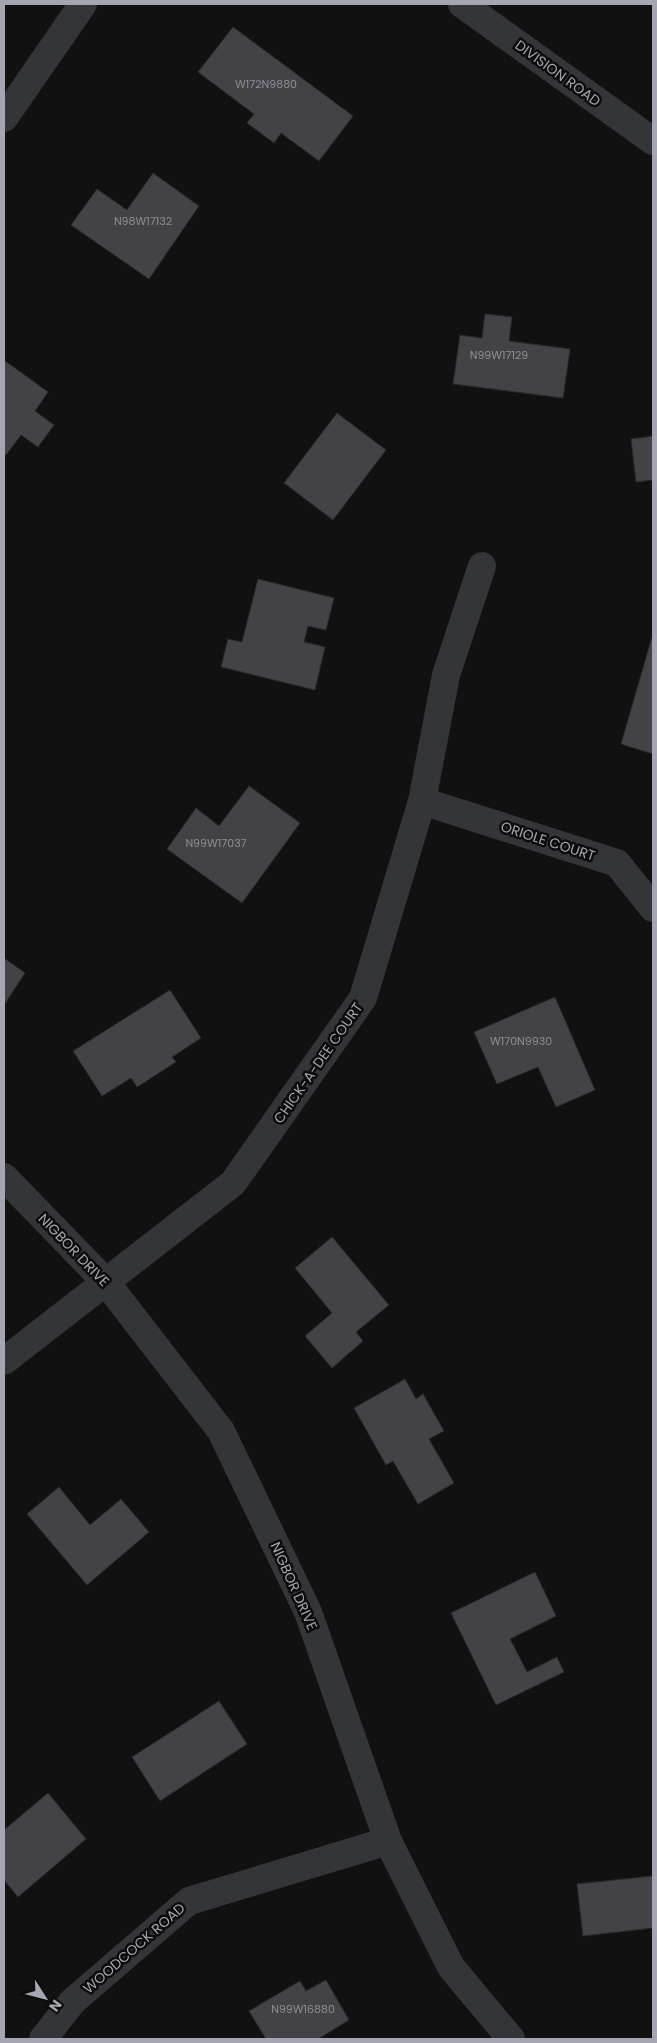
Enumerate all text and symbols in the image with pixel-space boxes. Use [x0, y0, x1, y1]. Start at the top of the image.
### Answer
street label: DIVISION ROAD [511, 35, 605, 111]
house number: W172N9880 [235, 76, 297, 92]
house number: N98W17132 [114, 213, 172, 229]
house number: N99W17129 [470, 347, 528, 363]
street label: ORIOLE COURT [498, 816, 598, 866]
house number: N99W17037 [185, 835, 247, 851]
street label: CHICK-A-DEE COURT [269, 998, 368, 1127]
house number: W170N9930 [490, 1033, 552, 1049]
street label: NIGBOR DRIVE [34, 1209, 114, 1291]
street label: NIGBOR DRIVE [266, 1539, 322, 1633]
street label: WOODCOCK ROAD [79, 1898, 189, 1998]
north arrow [20, 1973, 70, 2023]
text: N [44, 1996, 67, 2016]
house number: N99W16880 [271, 2001, 335, 2017]

